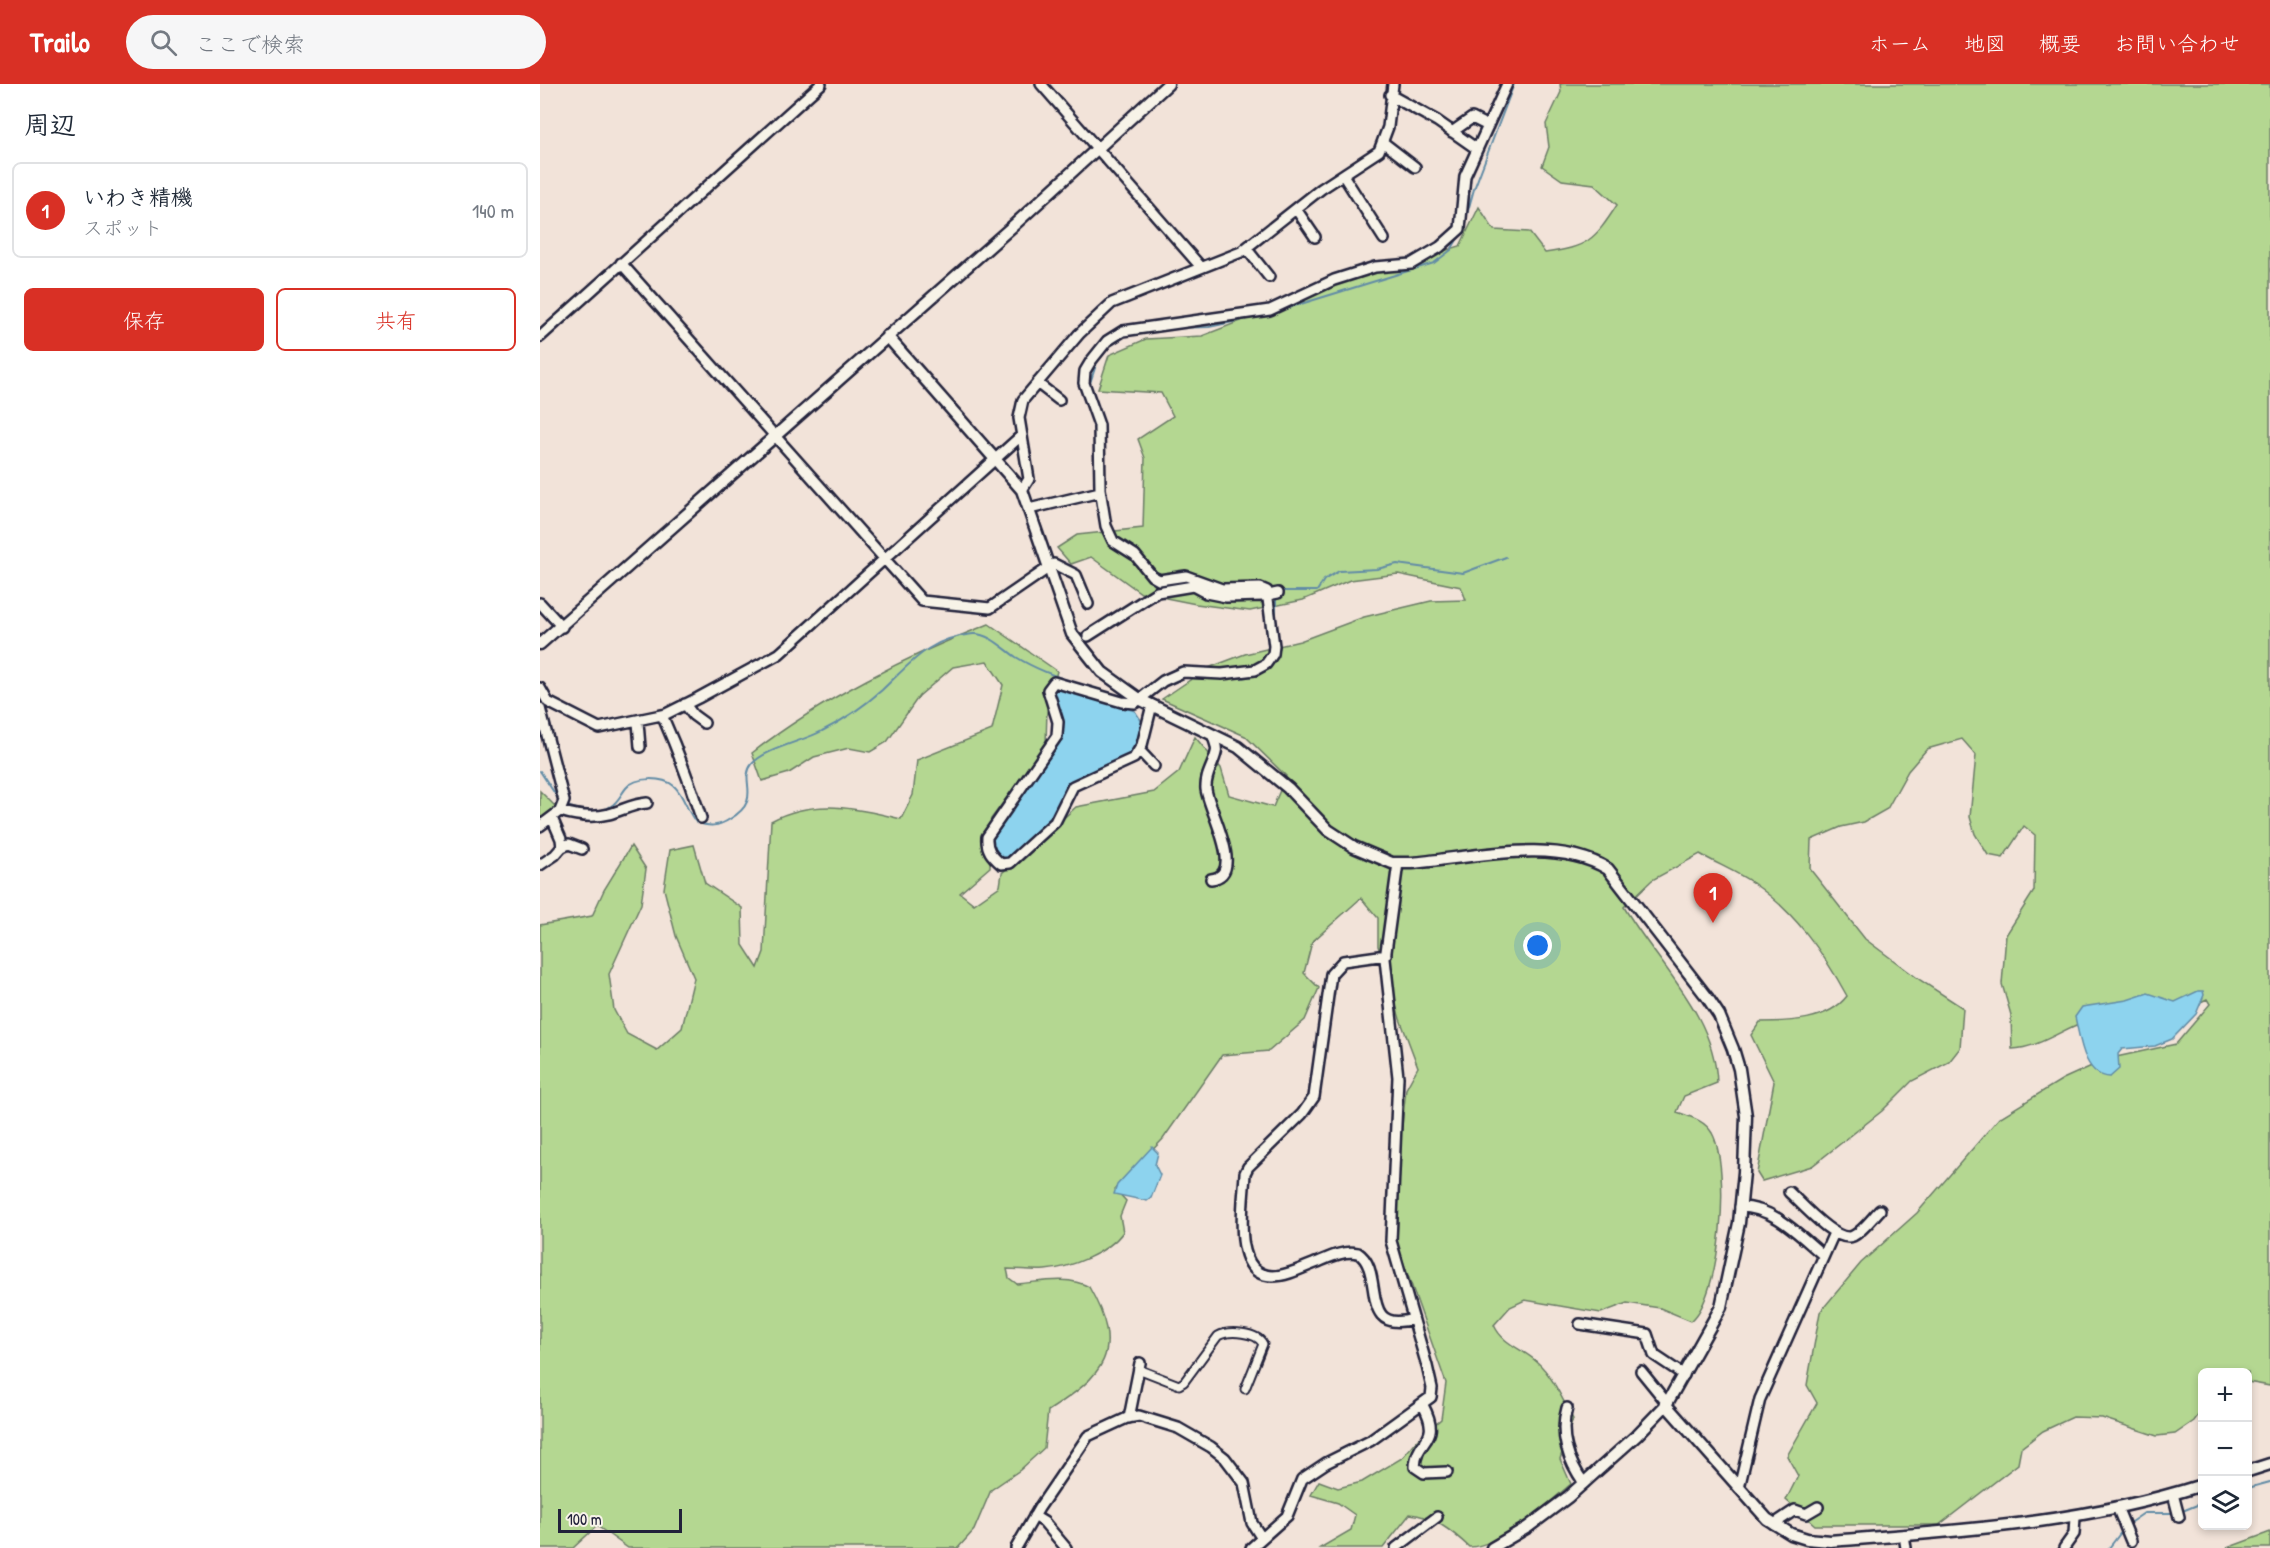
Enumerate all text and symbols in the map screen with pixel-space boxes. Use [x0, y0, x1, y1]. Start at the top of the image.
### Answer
search box [126, 15, 546, 69]
text: Trailo [30, 23, 90, 61]
icon: search [147, 26, 180, 59]
text: ここで検索 [195, 29, 305, 59]
text: ホーム [1869, 29, 1931, 58]
text: 地図 [1964, 29, 2006, 58]
text: 概要 [2039, 29, 2081, 58]
text: お問い合わせ [2114, 29, 2240, 58]
text: 周辺 [24, 107, 76, 142]
text: いわき精機 [83, 182, 193, 212]
text: 1 [42, 197, 49, 224]
text: 140 m [472, 197, 514, 224]
text: スポット [83, 214, 163, 241]
button: 保存 [24, 288, 264, 351]
button: 共有 [276, 288, 516, 351]
pin: 1 [1694, 874, 1732, 923]
your location [1523, 931, 1552, 960]
map controls [2198, 1368, 2252, 1530]
button: + [2198, 1368, 2252, 1422]
button: − [2198, 1422, 2252, 1476]
button: layers [2198, 1476, 2252, 1530]
scale bar [558, 1506, 682, 1534]
text: 100 m [567, 1508, 602, 1530]

